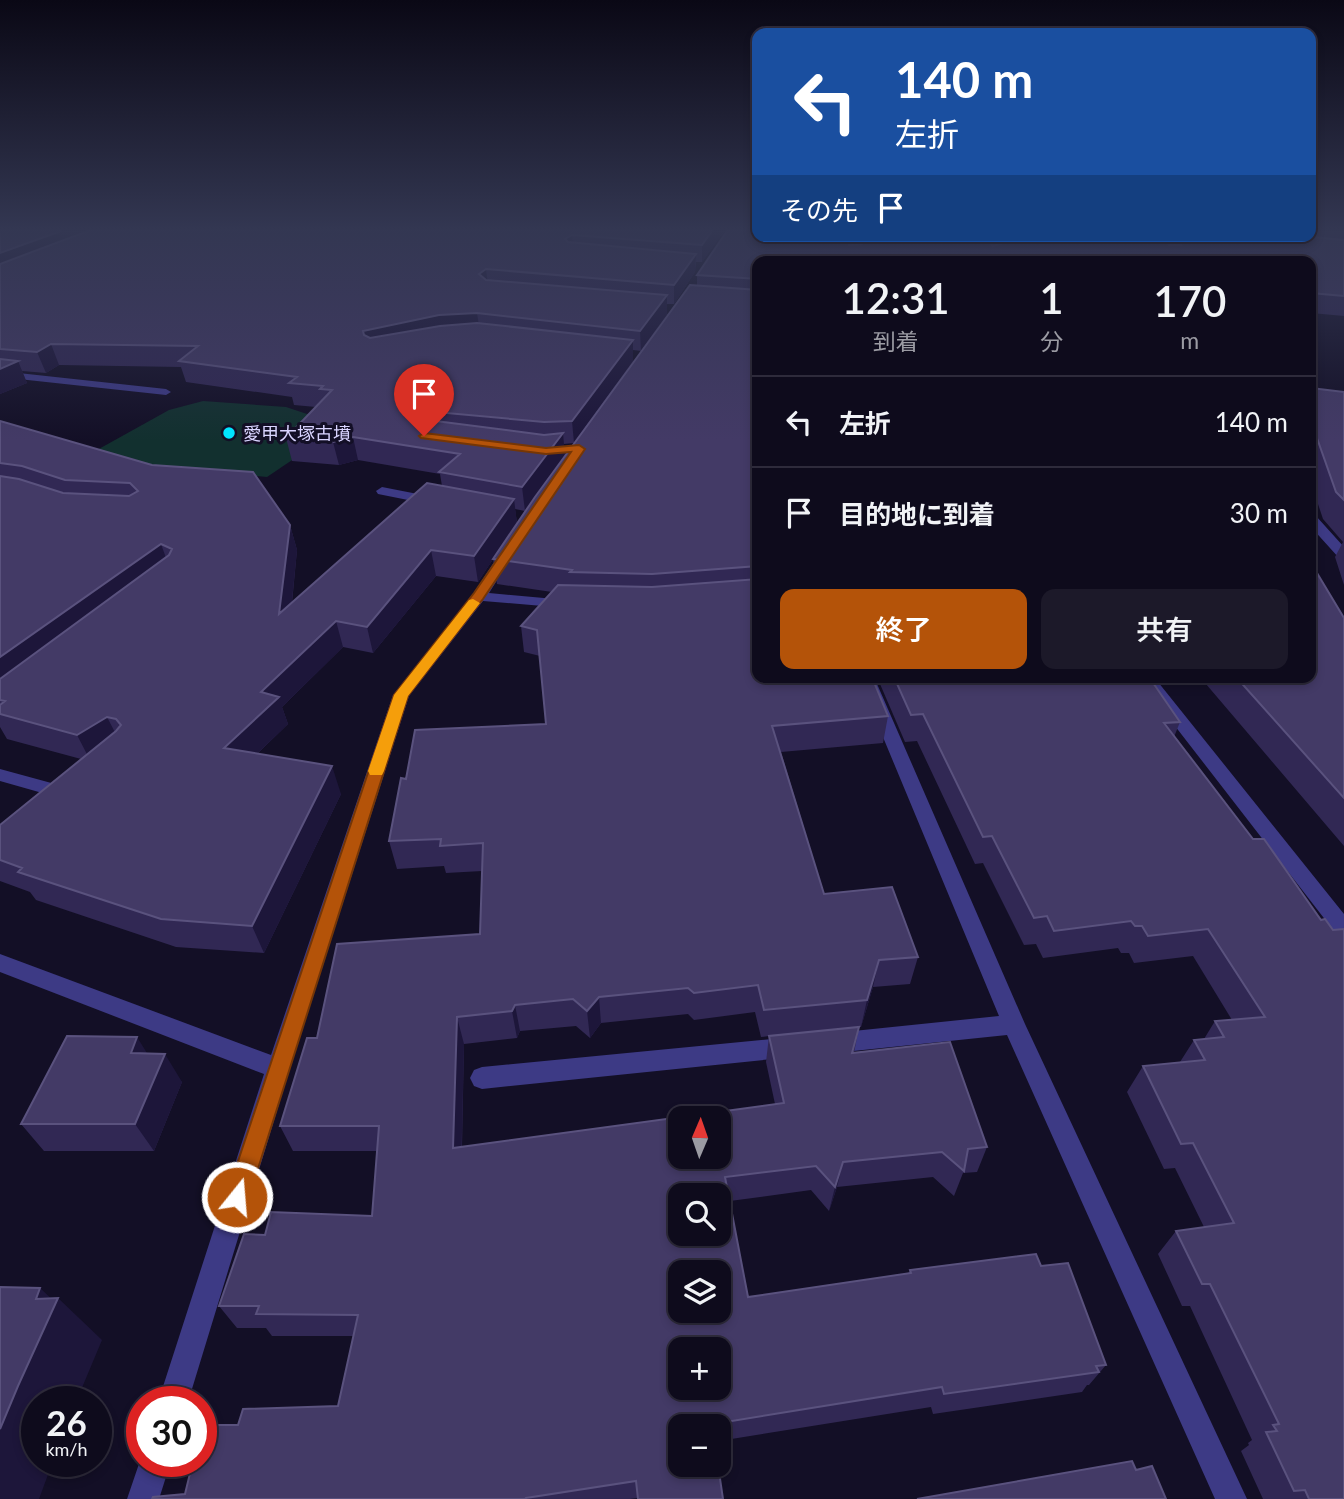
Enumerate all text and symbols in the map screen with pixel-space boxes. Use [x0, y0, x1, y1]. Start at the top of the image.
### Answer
text: 140 m [895, 50, 1033, 108]
icon: left [780, 56, 871, 147]
text: 左折 [895, 114, 959, 153]
icon: arrive [872, 189, 910, 227]
text: その先 [780, 194, 858, 226]
text: 12:31 [842, 273, 950, 323]
text: 1 [1039, 273, 1064, 323]
text: 170 [1153, 276, 1226, 326]
text: m [1180, 326, 1199, 354]
text: 到着 [873, 327, 919, 355]
text: 分 [1040, 327, 1063, 355]
pin [394, 364, 454, 436]
icon: arrive [405, 375, 443, 413]
icon: left [780, 403, 818, 441]
text: 140 m [1215, 406, 1288, 438]
text: 左折 [839, 407, 891, 439]
place label: 愛甲大塚古墳 [243, 422, 351, 444]
marker: 愛甲大塚古墳 [221, 425, 237, 441]
icon: arrive [780, 494, 818, 532]
text: 30 m [1230, 497, 1288, 529]
text: 目的地に到着 [839, 498, 995, 530]
button: 終了 [780, 589, 1027, 669]
button: 共有 [1041, 589, 1288, 669]
north arrow [668, 1106, 732, 1169]
map controls [668, 1106, 731, 1477]
position arrow [200, 1160, 274, 1234]
button: search [668, 1183, 731, 1246]
button: layers [668, 1260, 731, 1323]
button: + [668, 1337, 731, 1400]
speed limit sign: 30 [126, 1386, 217, 1477]
text: 26 [46, 1401, 87, 1443]
button: − [668, 1414, 731, 1477]
text: km/h [45, 1438, 88, 1460]

